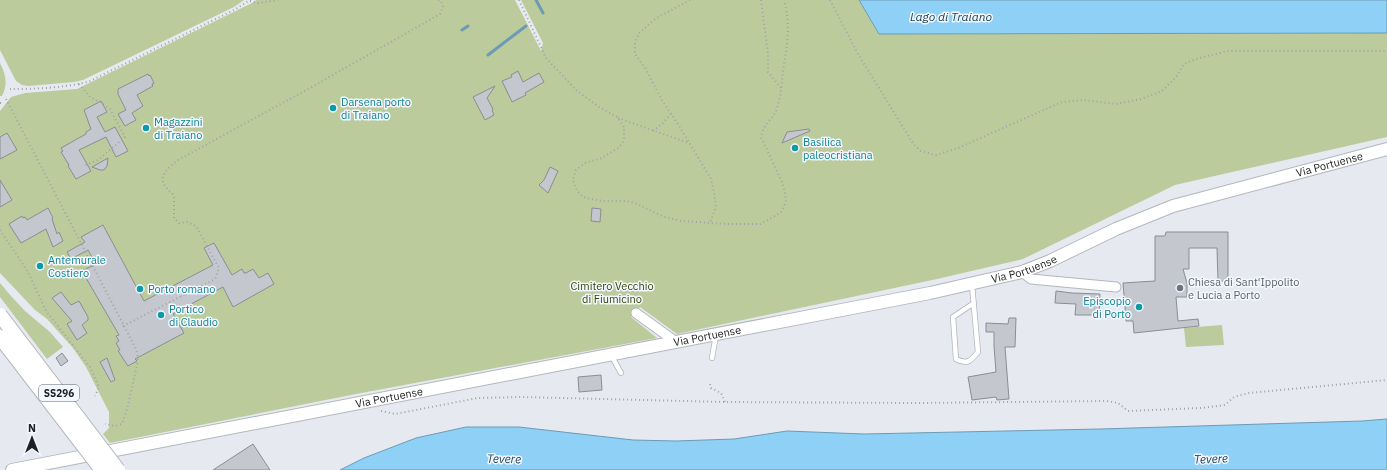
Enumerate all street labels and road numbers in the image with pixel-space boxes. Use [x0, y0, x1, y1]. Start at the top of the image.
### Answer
street label: Via Portuense [1294, 149, 1364, 180]
street label: Via Portuense [990, 252, 1059, 286]
street label: Via Portuense [672, 323, 742, 349]
street label: Via Portuense [354, 384, 424, 411]
road number: SS296 [39, 385, 79, 401]

